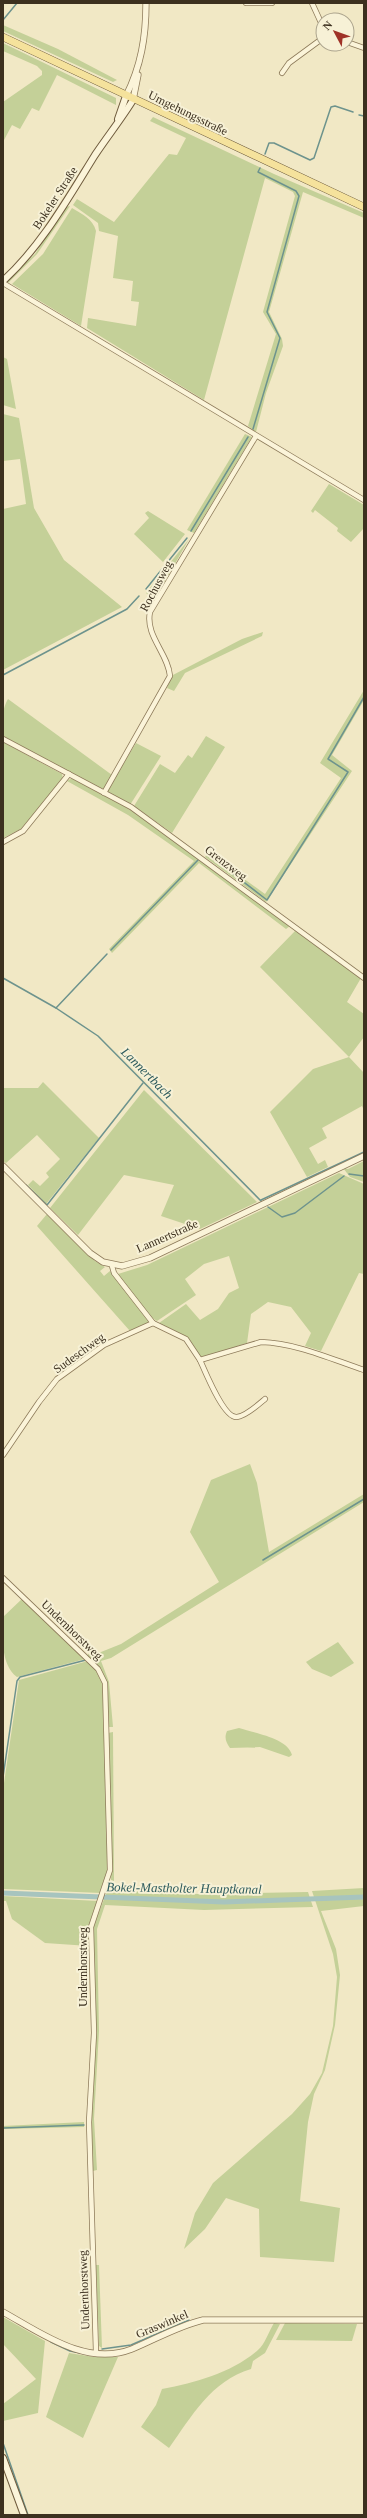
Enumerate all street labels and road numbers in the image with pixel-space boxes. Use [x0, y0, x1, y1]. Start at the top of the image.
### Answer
street label: Umgehungsstraße [146, 88, 230, 138]
street label: Bokeler Straße [30, 164, 80, 232]
street label: Rochusweg [137, 558, 175, 614]
street label: Grenzweg [202, 843, 250, 883]
street label: Lannertstraße [134, 1216, 200, 1256]
street label: Sudeschweg [51, 1330, 107, 1376]
street label: Undernhorstweg [38, 1597, 106, 1663]
street label: Undernhorstweg [76, 1927, 90, 2007]
street label: Undernhorstweg [76, 2250, 92, 2330]
street label: Graswinkel [134, 2306, 191, 2341]

